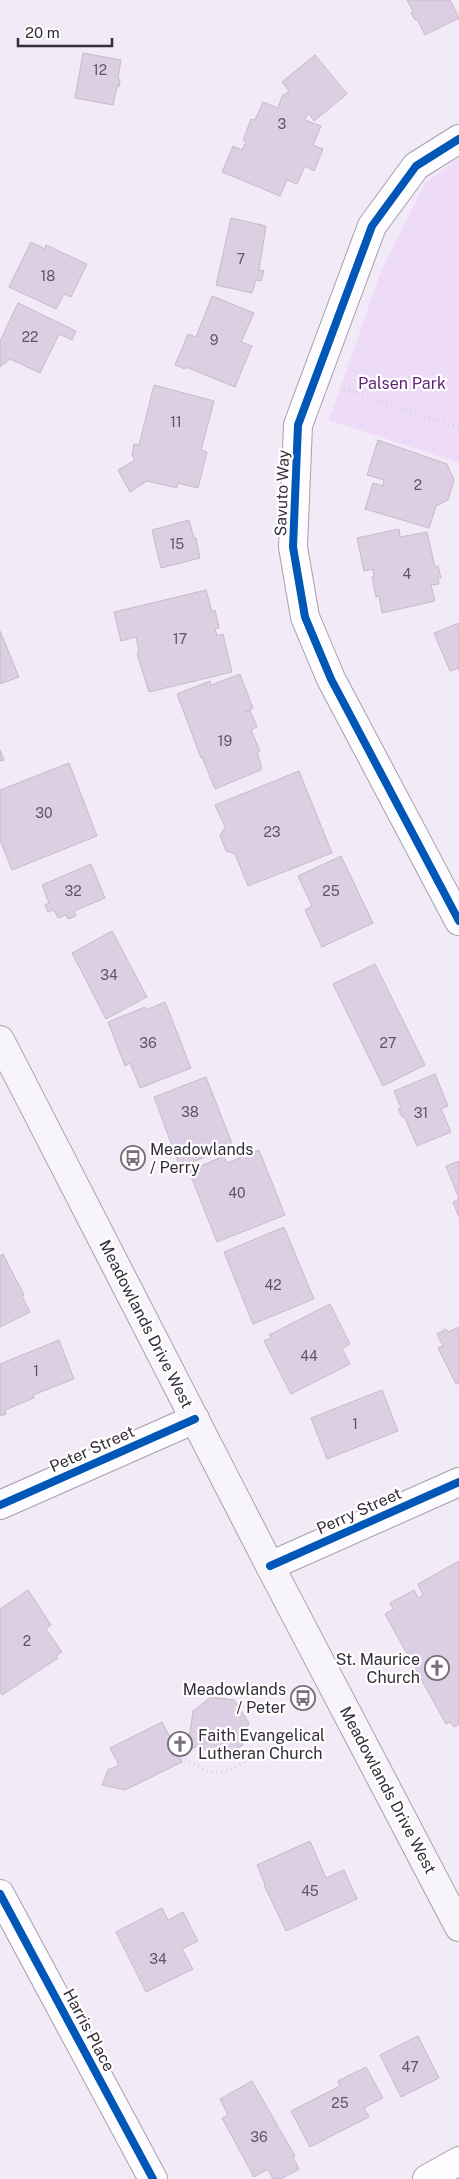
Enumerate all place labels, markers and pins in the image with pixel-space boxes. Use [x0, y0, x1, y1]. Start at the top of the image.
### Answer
place label: Meadowlands / Perry [150, 1140, 253, 1177]
bus stop icon: Meadowlands / Perry [120, 1145, 146, 1171]
place label: St. Maurice Church [336, 1650, 420, 1687]
church icon: St. Maurice Church [424, 1655, 450, 1681]
place label: Meadowlands / Peter [183, 1680, 286, 1717]
bus stop icon: Meadowlands / Peter [290, 1685, 316, 1711]
place label: Faith Evangelical Lutheran Church [198, 1726, 325, 1763]
church icon: Faith Evangelical Lutheran Church [167, 1731, 193, 1757]

